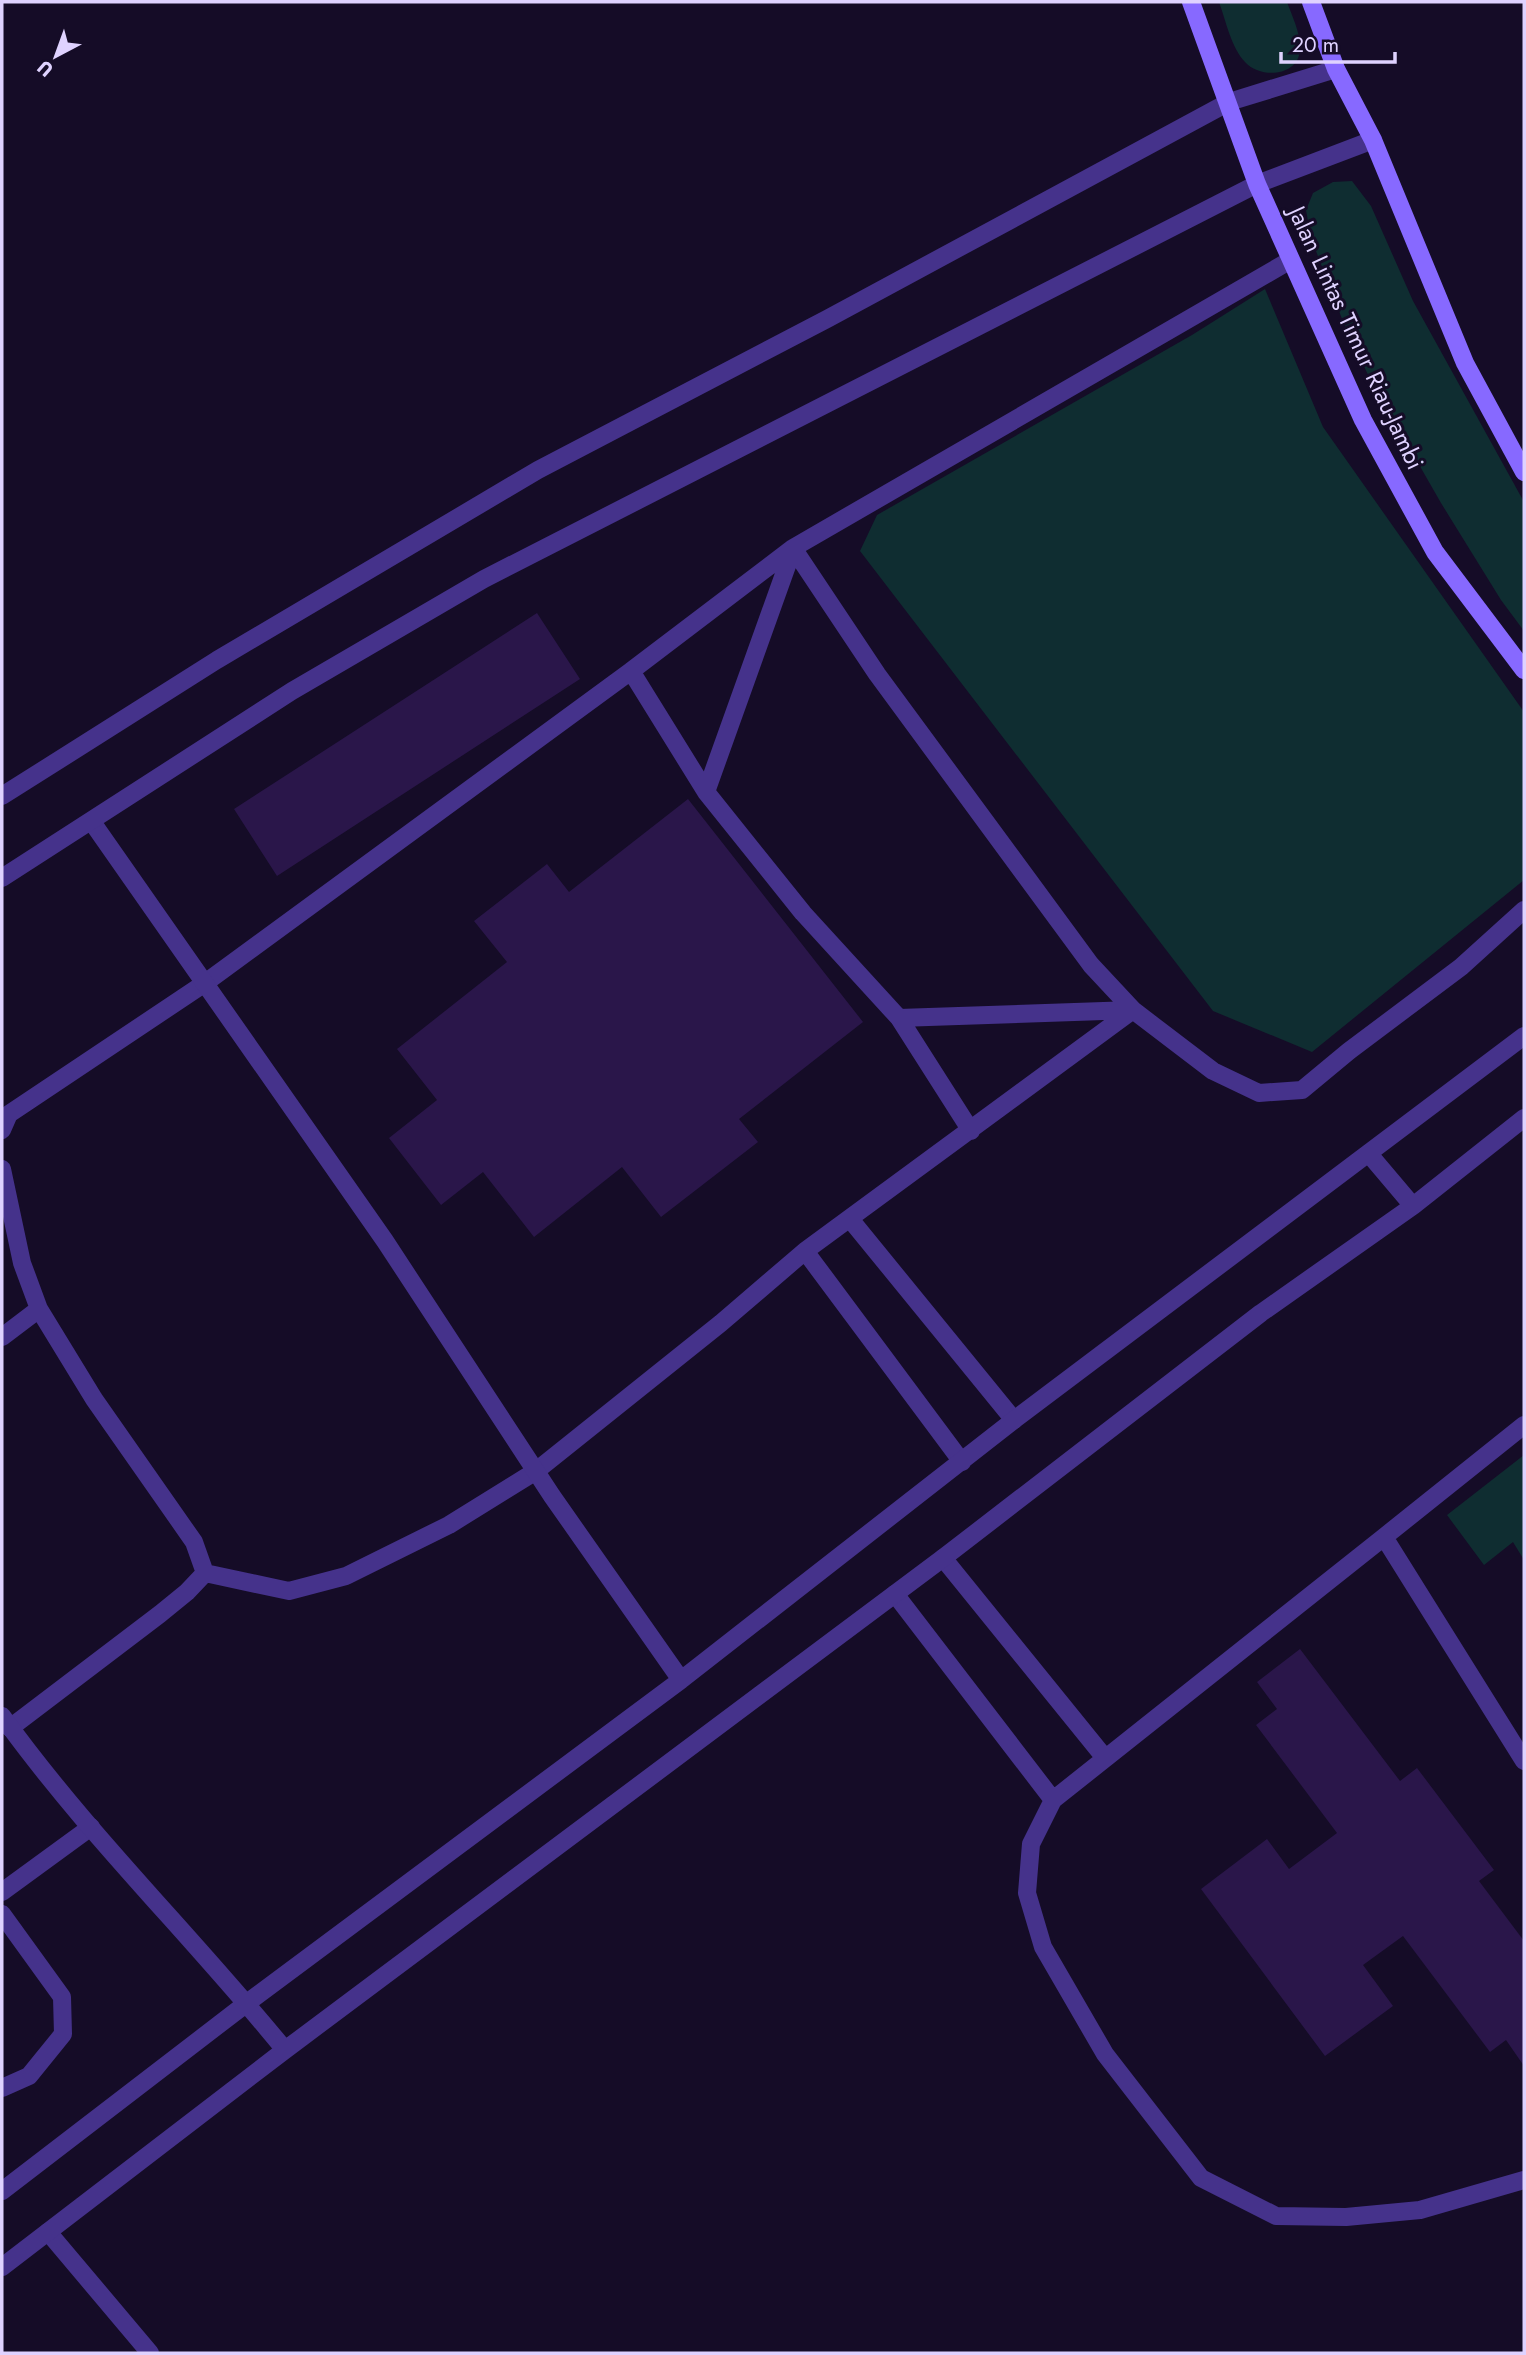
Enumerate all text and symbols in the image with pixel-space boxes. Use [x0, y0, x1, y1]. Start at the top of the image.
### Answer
north arrow [21, 21, 91, 91]
scale bar [1281, 21, 1395, 65]
text: 20 m [1292, 30, 1339, 60]
text: U [31, 54, 59, 83]
street label: Jalan Lintas Timur Riau-Jambi [1279, 198, 1433, 475]

